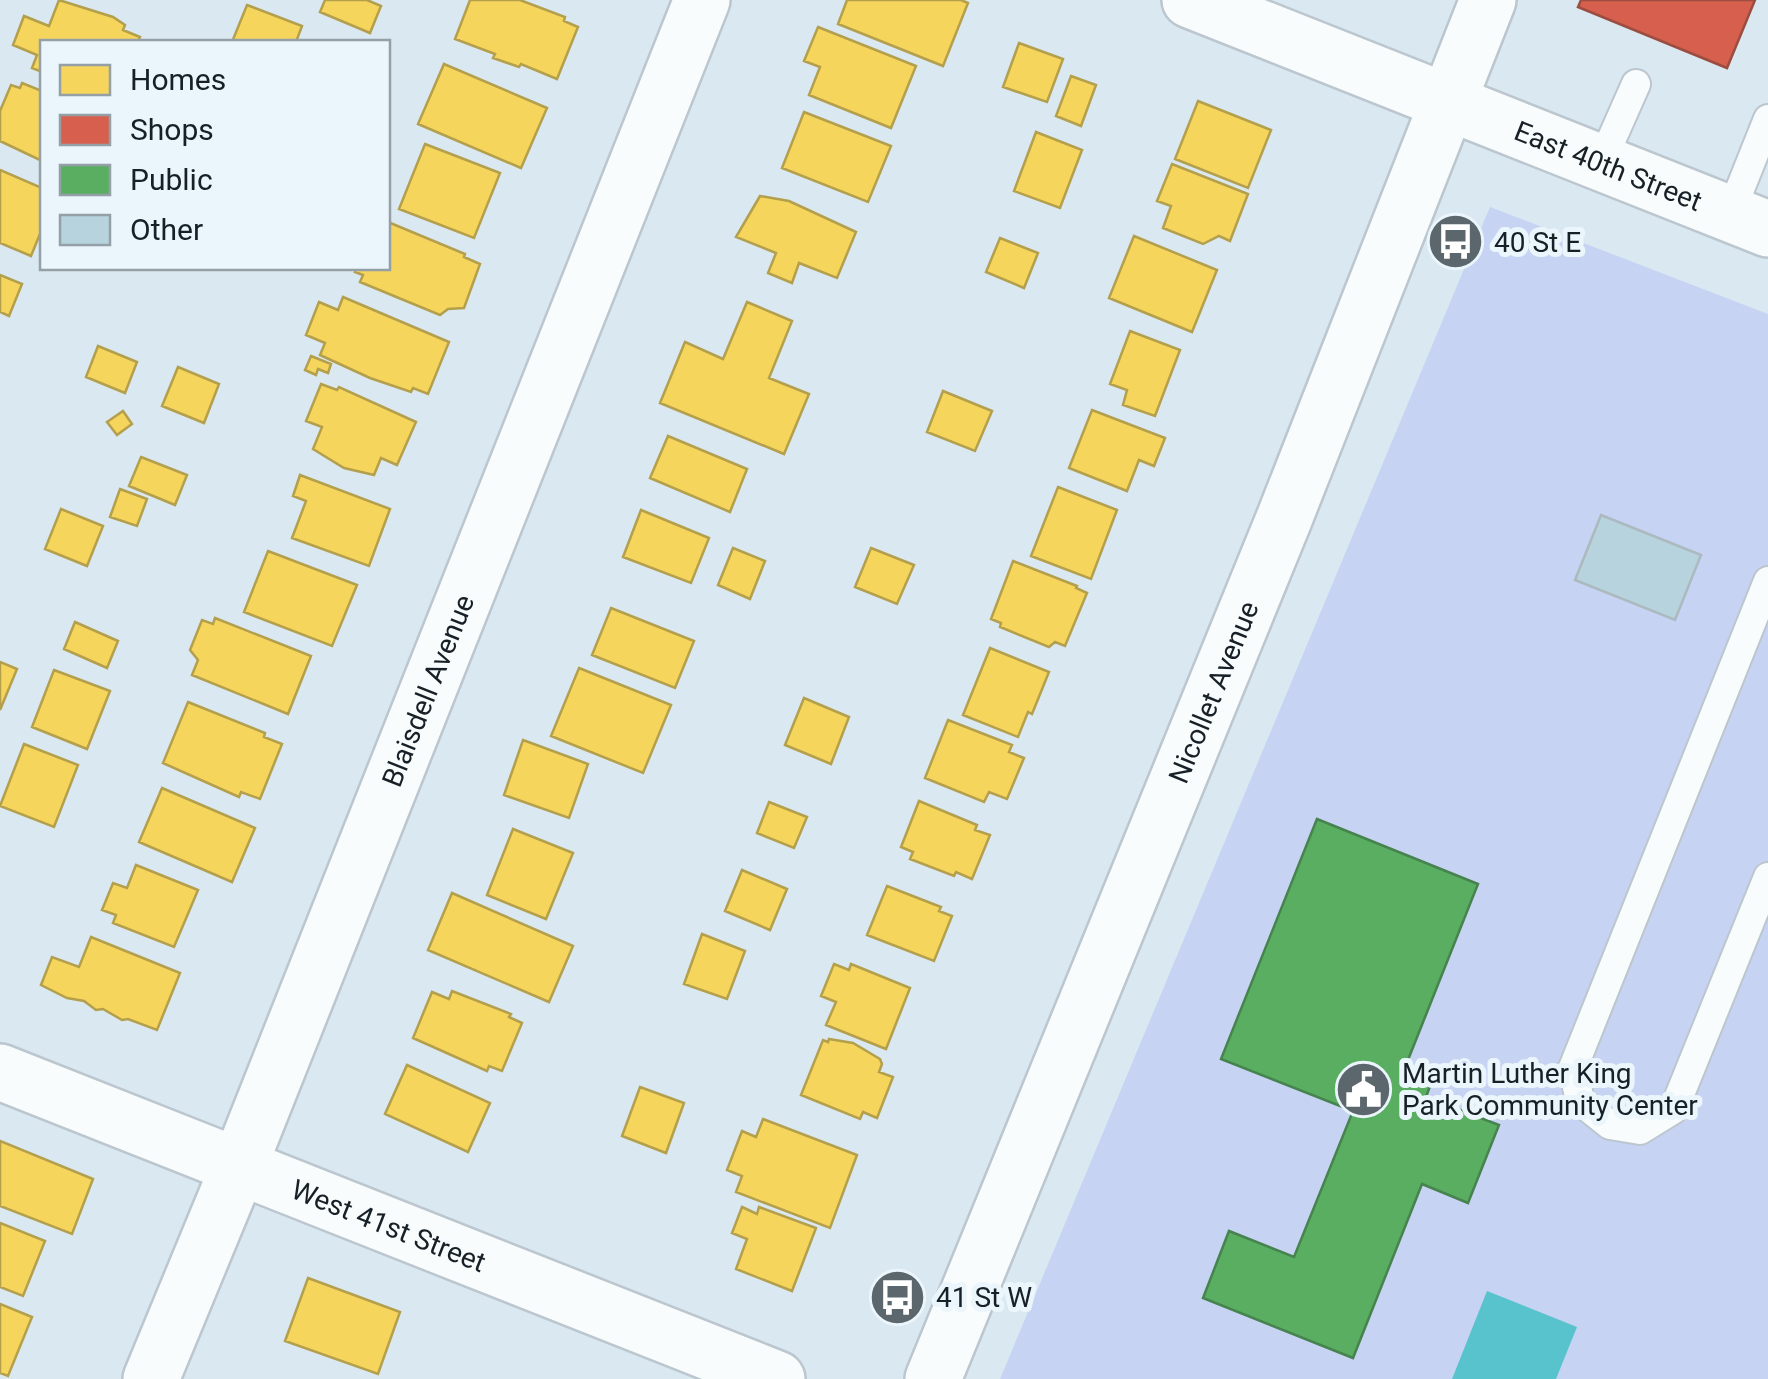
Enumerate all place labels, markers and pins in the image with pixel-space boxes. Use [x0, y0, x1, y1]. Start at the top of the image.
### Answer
bus stop icon: 40 St E [1425, 212, 1485, 272]
place label: 40 St E [1494, 226, 1581, 259]
place label: Martin Luther King Park Community Center [1402, 1057, 1698, 1122]
public building icon: Martin Luther King Park Community Center [1333, 1059, 1393, 1119]
bus stop icon: 41 St W [867, 1267, 927, 1327]
place label: 41 St W [936, 1281, 1032, 1314]

